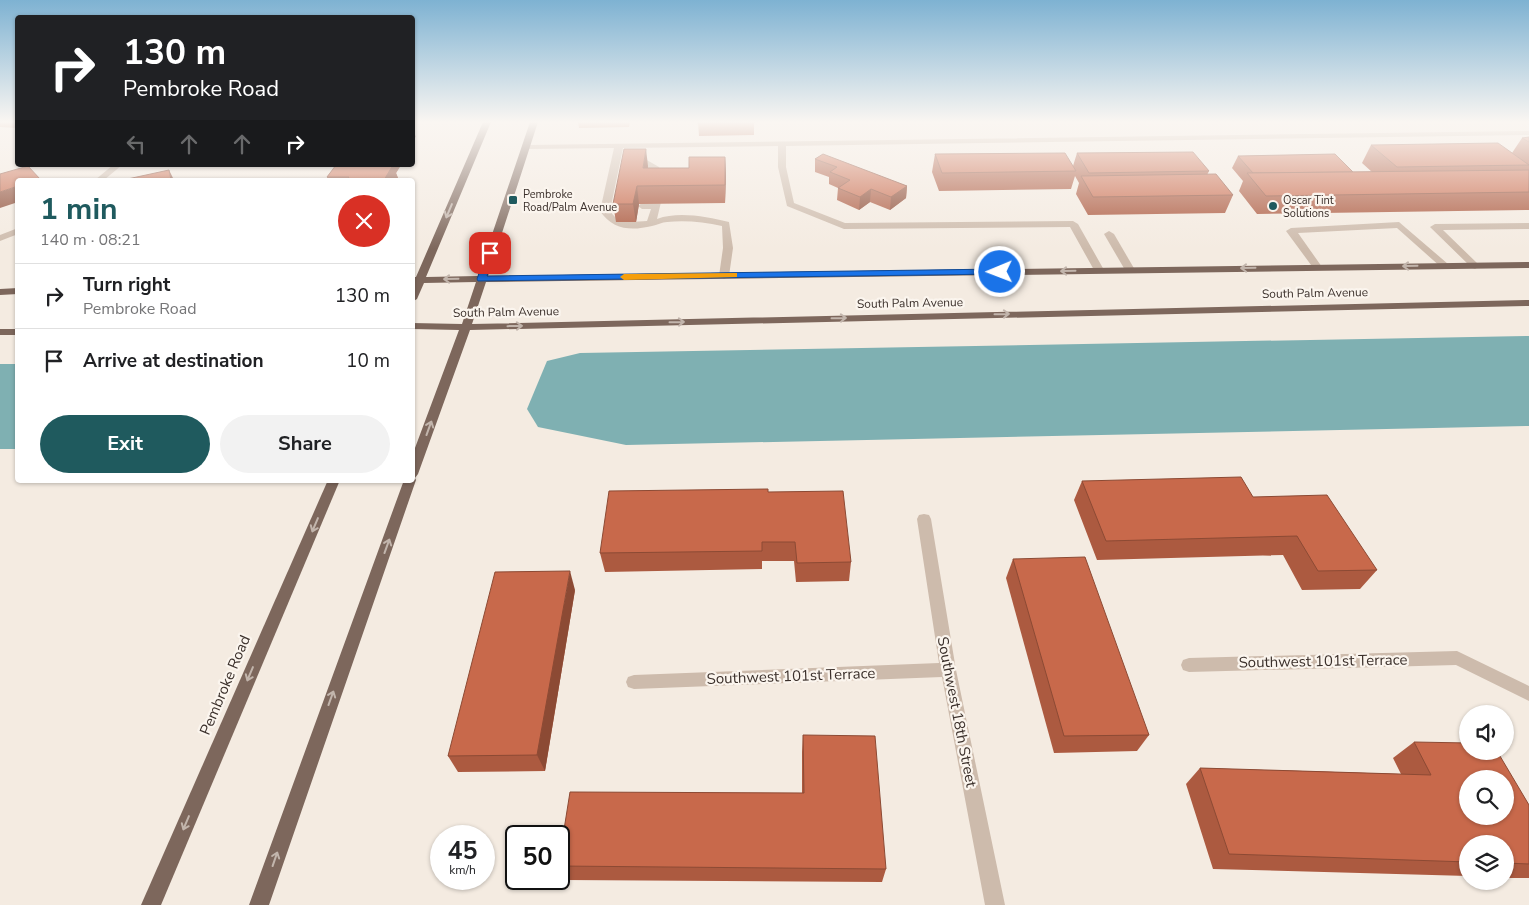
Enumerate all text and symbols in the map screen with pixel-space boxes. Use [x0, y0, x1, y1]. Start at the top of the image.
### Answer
text: 130 m [123, 29, 226, 76]
icon: right [40, 35, 105, 100]
text: Pembroke Road [123, 74, 279, 104]
icon: left [122, 130, 150, 158]
icon: ahead [175, 130, 203, 158]
icon: ahead [228, 130, 256, 158]
icon: right [281, 130, 309, 158]
place label: Pembroke Road/Palm Avenue [523, 187, 617, 215]
text: 1 min [40, 189, 118, 230]
place label: Oscar Tint Solutions [1283, 193, 1334, 221]
marker: Pembroke Road/Palm Avenue [507, 194, 519, 206]
button: close [338, 195, 390, 247]
marker: Oscar Tint Solutions [1267, 200, 1279, 212]
one-way arrow [444, 203, 454, 218]
text: 140 m · 08:21 [40, 229, 141, 251]
pin [469, 232, 511, 274]
icon: arrive [476, 239, 504, 267]
position arrow [973, 245, 1025, 297]
one-way arrow [1403, 261, 1419, 271]
one-way arrow [1240, 263, 1256, 273]
one-way arrow [1060, 266, 1076, 276]
text: Turn right [83, 272, 170, 298]
one-way arrow [443, 275, 459, 284]
icon: right [40, 282, 68, 310]
text: 130 m [335, 283, 390, 309]
street label: South Palm Avenue [1262, 284, 1368, 302]
street label: South Palm Avenue [857, 294, 963, 312]
text: Pembroke Road [83, 298, 196, 320]
street label: South Palm Avenue [453, 303, 559, 321]
one-way arrow [994, 310, 1010, 319]
one-way arrow [831, 313, 847, 323]
one-way arrow [668, 317, 685, 327]
one-way arrow [506, 321, 522, 331]
icon: arrive [40, 347, 68, 375]
text: Arrive at destination [83, 348, 264, 374]
text: 10 m [346, 348, 390, 374]
button: Exit [40, 415, 210, 473]
button: Share [220, 415, 390, 473]
one-way arrow [425, 421, 434, 437]
one-way arrow [309, 517, 319, 532]
one-way arrow [383, 538, 392, 554]
street label: Pembroke Road [195, 632, 255, 738]
street label: Southwest 18th Street [933, 635, 982, 790]
street label: Southwest 101st Terrace [1238, 650, 1408, 672]
street label: Southwest 101st Terrace [706, 663, 876, 689]
one-way arrow [245, 666, 254, 681]
one-way arrow [327, 691, 336, 707]
map controls [1459, 705, 1514, 890]
button: sound [1459, 705, 1514, 760]
button: search [1459, 770, 1514, 825]
one-way arrow [180, 815, 190, 830]
speed limit sign: 50 [505, 825, 570, 890]
text: 45 [447, 834, 478, 868]
button: layers [1459, 835, 1514, 890]
one-way arrow [270, 851, 280, 867]
text: km/h [449, 862, 476, 878]

